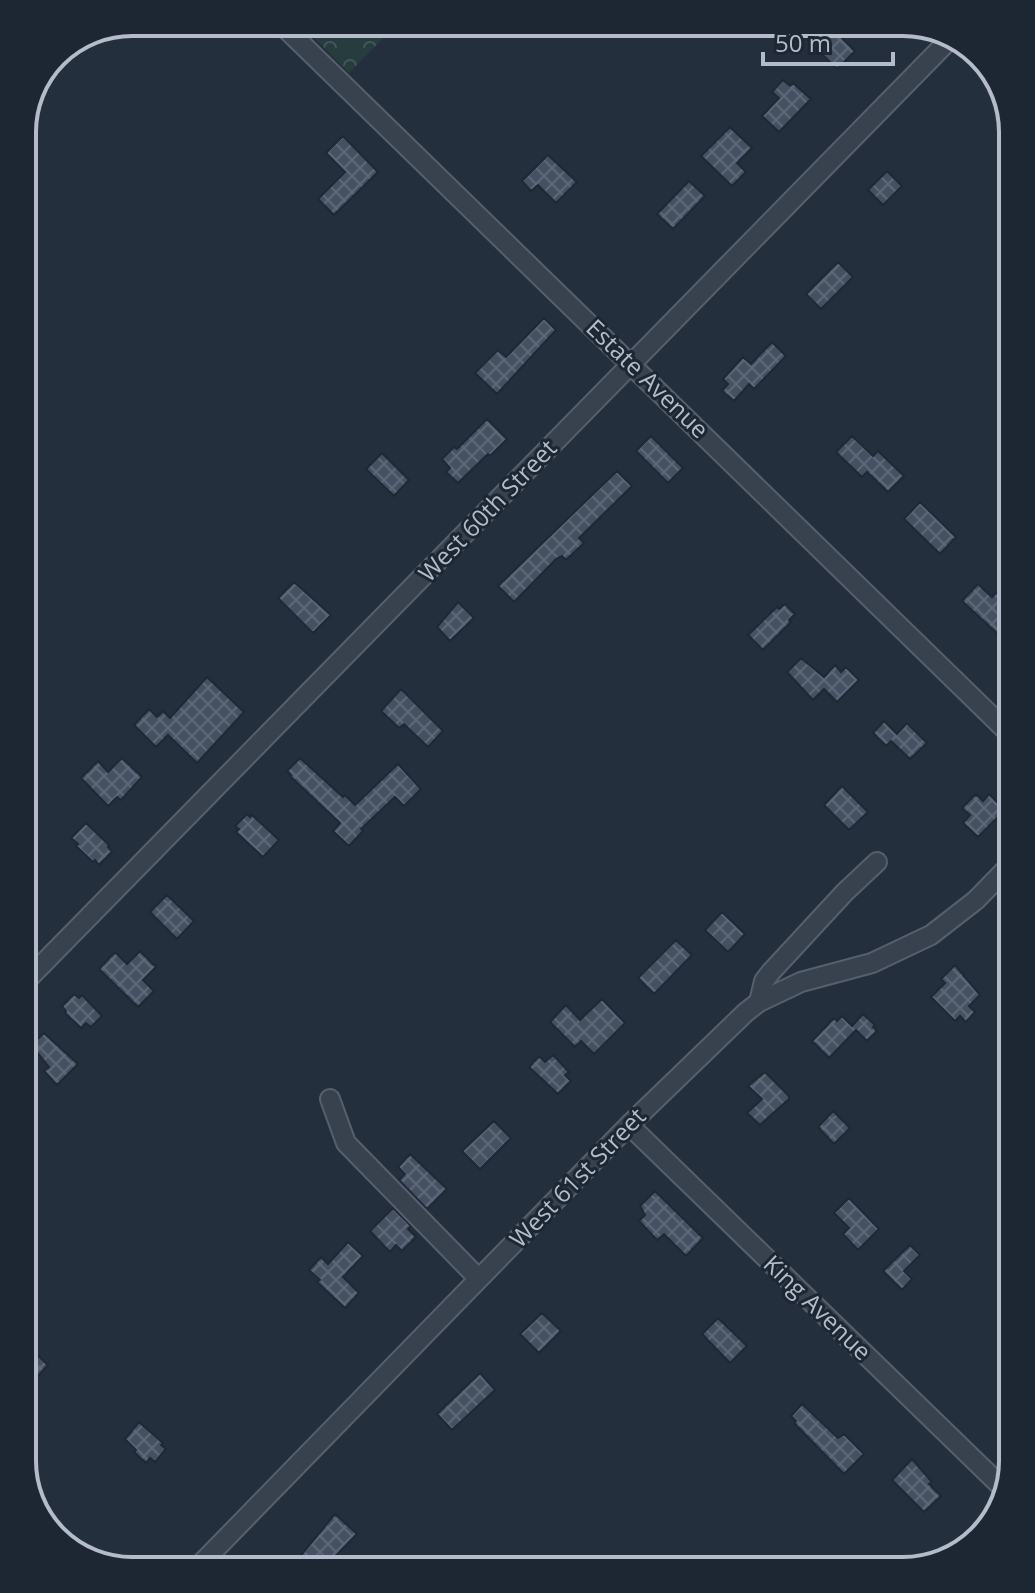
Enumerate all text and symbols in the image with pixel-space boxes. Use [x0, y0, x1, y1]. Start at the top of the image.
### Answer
scale bar [763, 16, 893, 66]
text: 50 m [775, 26, 831, 59]
street label: Estate Avenue [580, 311, 717, 445]
street label: West 60th Street [410, 432, 563, 588]
street label: West 61st Street [502, 1100, 652, 1254]
street label: King Avenue [757, 1247, 879, 1367]

